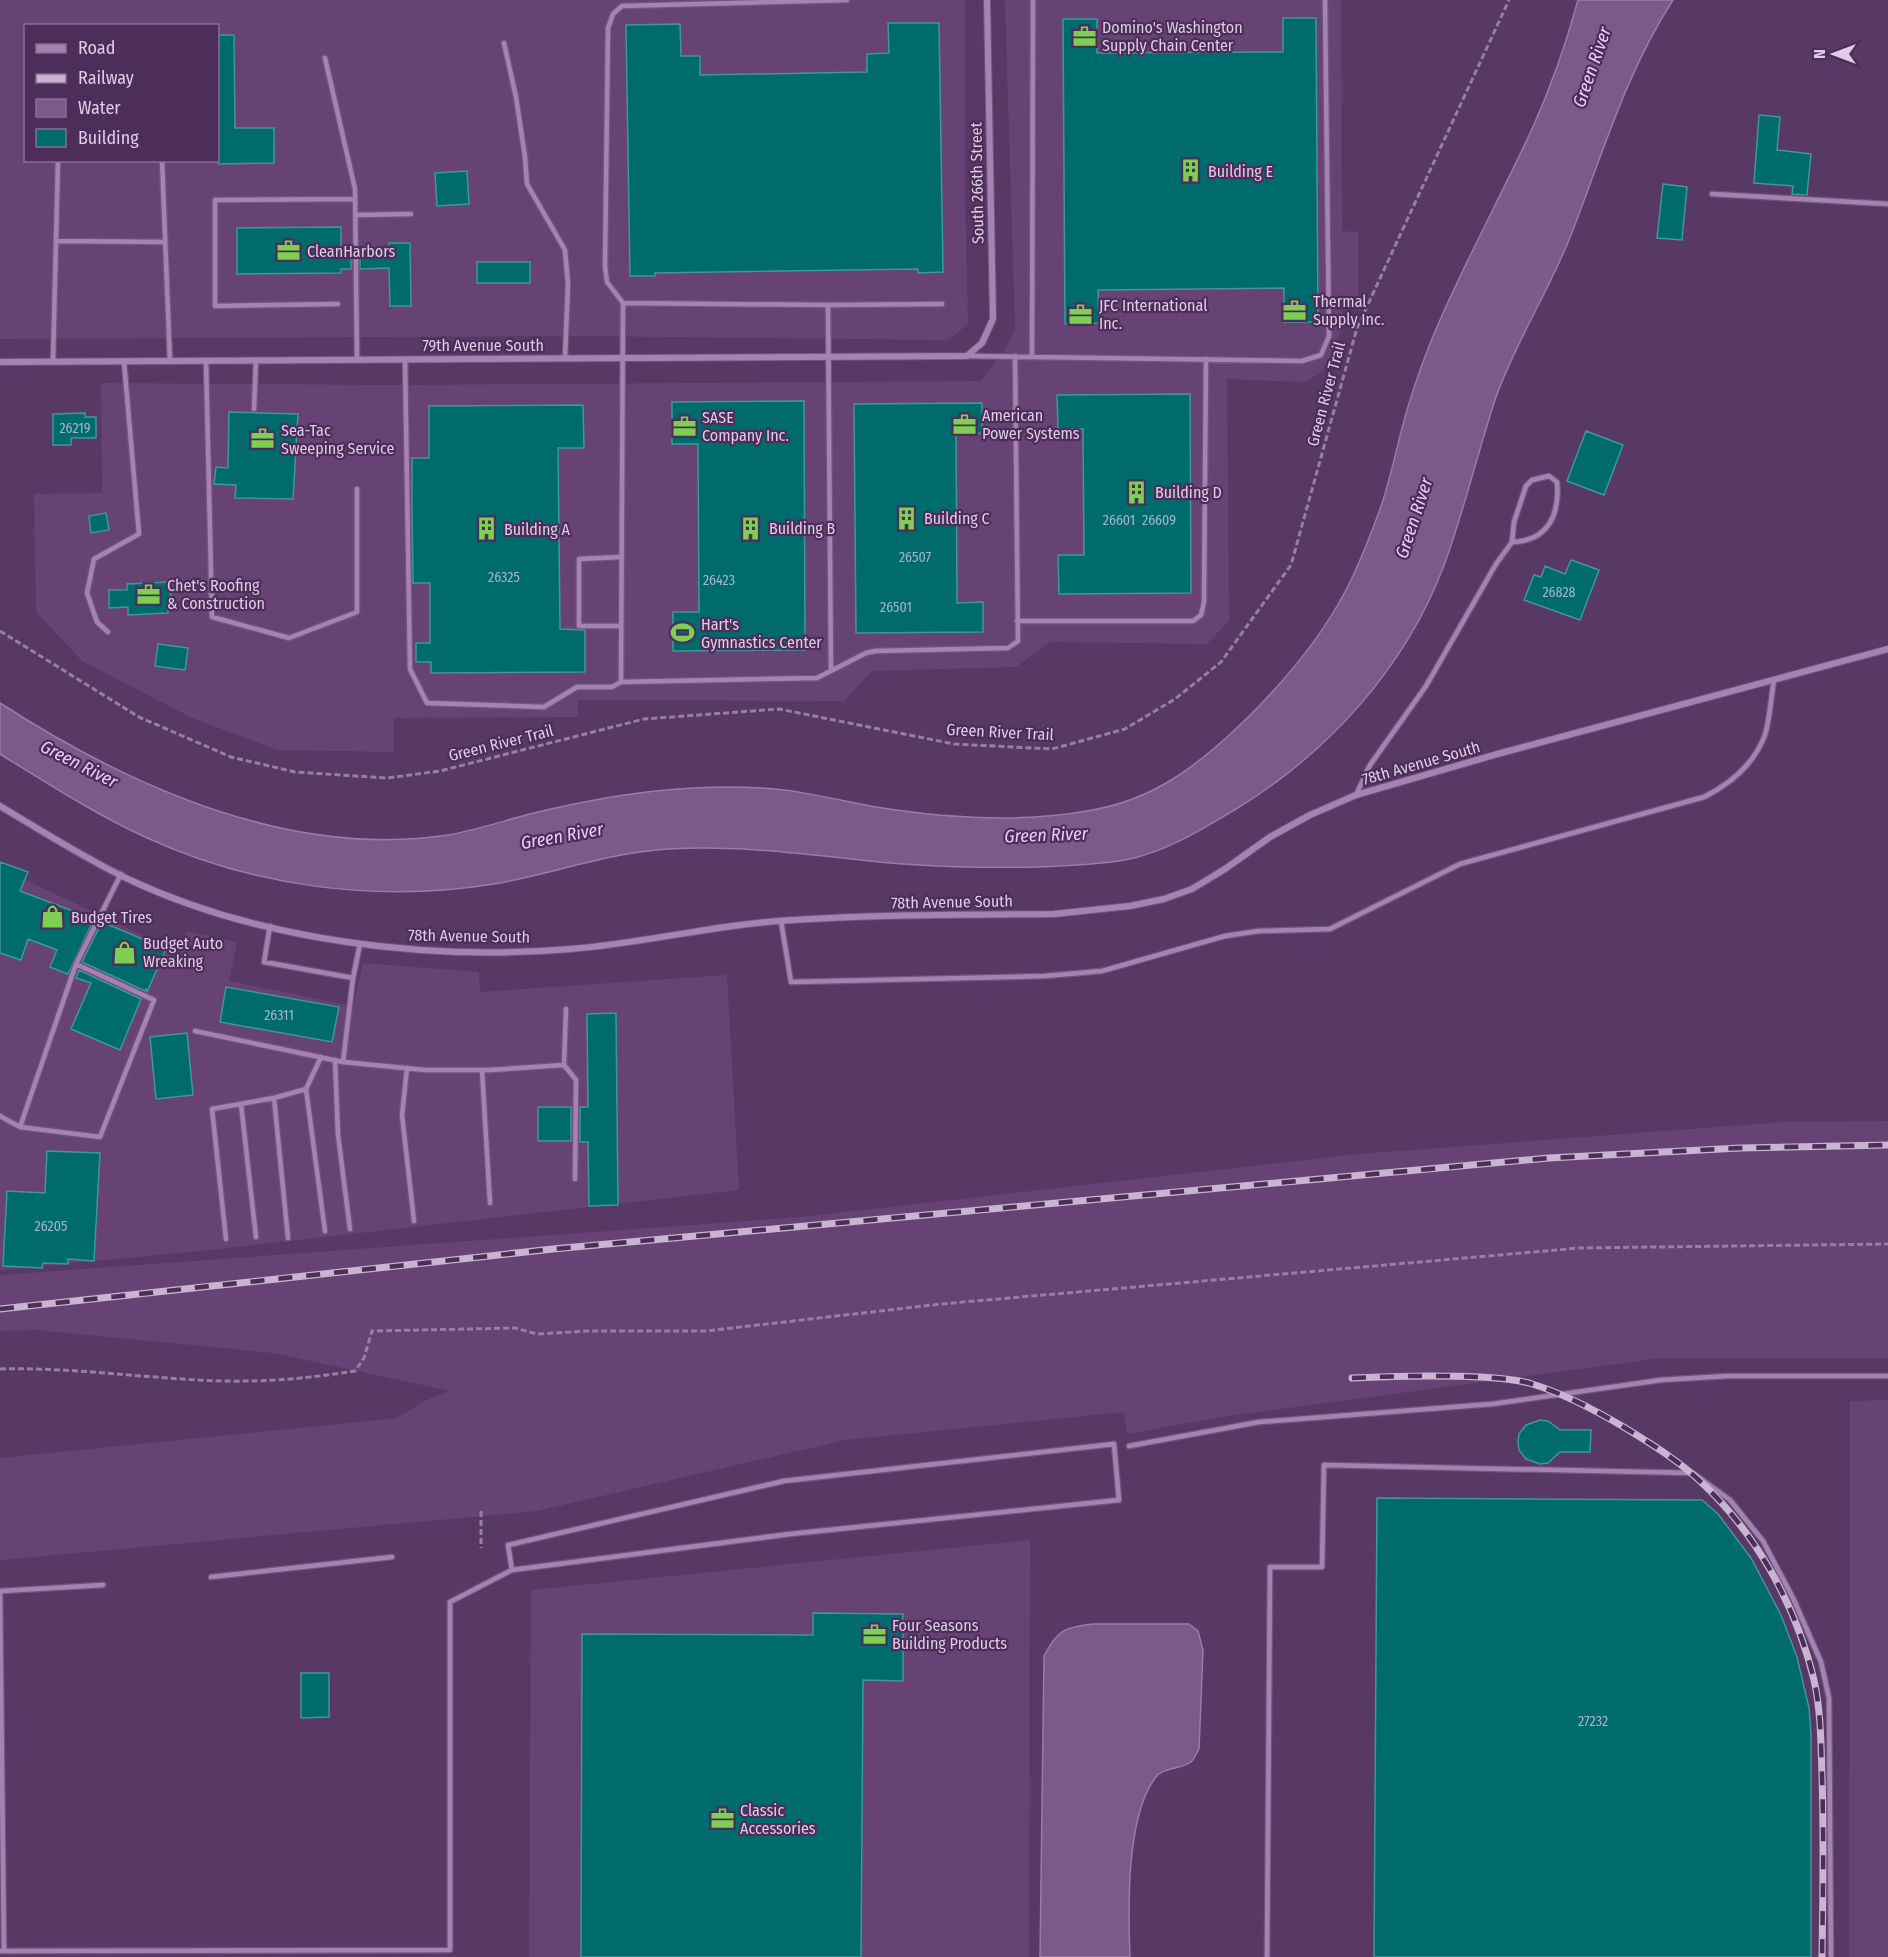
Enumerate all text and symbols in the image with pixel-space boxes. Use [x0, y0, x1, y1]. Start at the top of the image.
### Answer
place label: Domino's Washington Supply Chain Center [1102, 18, 1243, 55]
office icon: Domino's Washington Supply Chain Center [1071, 23, 1097, 49]
water label: Green River [1568, 23, 1616, 110]
legend [24, 24, 219, 162]
north arrow [1804, 24, 1864, 84]
text: Road [78, 37, 115, 59]
text: N [1810, 49, 1829, 59]
text: Railway [78, 67, 134, 89]
text: Water [78, 97, 121, 119]
street label: South 266th Street [966, 121, 988, 244]
text: Building [78, 127, 139, 149]
building icon: Building E [1177, 158, 1203, 184]
place label: Building E [1208, 162, 1273, 181]
office icon: CleanHarbors [276, 238, 302, 264]
place label: CleanHarbors [307, 242, 396, 261]
place label: Thermal Supply Inc. [1313, 292, 1384, 329]
place label: JFC International Inc. [1099, 296, 1207, 333]
office icon: Thermal Supply Inc. [1282, 297, 1308, 323]
office icon: JFC International Inc. [1068, 301, 1094, 327]
street label: 79th Avenue South [422, 336, 544, 355]
street label: Green River Trail [1303, 340, 1349, 448]
place label: American Power Systems [982, 406, 1080, 443]
place label: SASE Company Inc. [702, 408, 789, 445]
office icon: American Power Systems [951, 411, 977, 437]
office icon: SASE Company Inc. [671, 413, 697, 439]
house number: 26219 [59, 420, 91, 437]
place label: Sea-Tac Sweeping Service [281, 421, 395, 458]
office icon: Sea-Tac Sweeping Service [250, 426, 276, 452]
water label: Green River [1391, 474, 1438, 561]
building icon: Building D [1124, 479, 1150, 505]
place label: Building D [1155, 483, 1222, 502]
building icon: Building C [893, 505, 919, 531]
place label: Building C [924, 509, 990, 528]
house number: 26601 [1103, 512, 1135, 529]
house number: 26609 [1142, 512, 1176, 529]
building icon: Building B [738, 515, 764, 541]
building icon: Building A [473, 516, 499, 542]
place label: Building B [769, 519, 836, 538]
place label: Building A [504, 520, 571, 539]
house number: 26507 [899, 549, 931, 566]
house number: 26325 [488, 569, 520, 586]
house number: 26423 [703, 572, 735, 589]
place label: Chet's Roofing & Construction [167, 576, 265, 613]
office icon: Chet's Roofing & Construction [136, 581, 162, 607]
house number: 26828 [1542, 584, 1576, 601]
house number: 26501 [880, 599, 912, 616]
place label: Hart's Gymnastics Center [701, 615, 822, 652]
sports icon: Hart's Gymnastics Center [670, 620, 696, 646]
street label: Green River Trail [946, 720, 1054, 744]
street label: Green River Trail [447, 721, 555, 765]
water label: Green River [37, 735, 122, 793]
street label: 78th Avenue South [1360, 737, 1482, 789]
water label: Green River [519, 818, 606, 854]
water label: Green River [1004, 823, 1089, 847]
street label: 78th Avenue South [891, 891, 1013, 913]
shop icon: Budget Tires [40, 904, 66, 930]
place label: Budget Tires [71, 908, 152, 927]
street label: 78th Avenue South [408, 925, 530, 947]
place label: Budget Auto Wreaking [143, 934, 223, 971]
shop icon: Budget Auto Wreaking [112, 939, 138, 965]
house number: 26311 [264, 1007, 294, 1024]
house number: 26205 [35, 1218, 67, 1235]
place label: Four Seasons Building Products [892, 1616, 1007, 1653]
office icon: Four Seasons Building Products [861, 1621, 887, 1647]
house number: 27232 [1578, 1713, 1608, 1730]
place label: Classic Accessories [740, 1801, 816, 1838]
office icon: Classic Accessories [709, 1806, 735, 1832]

